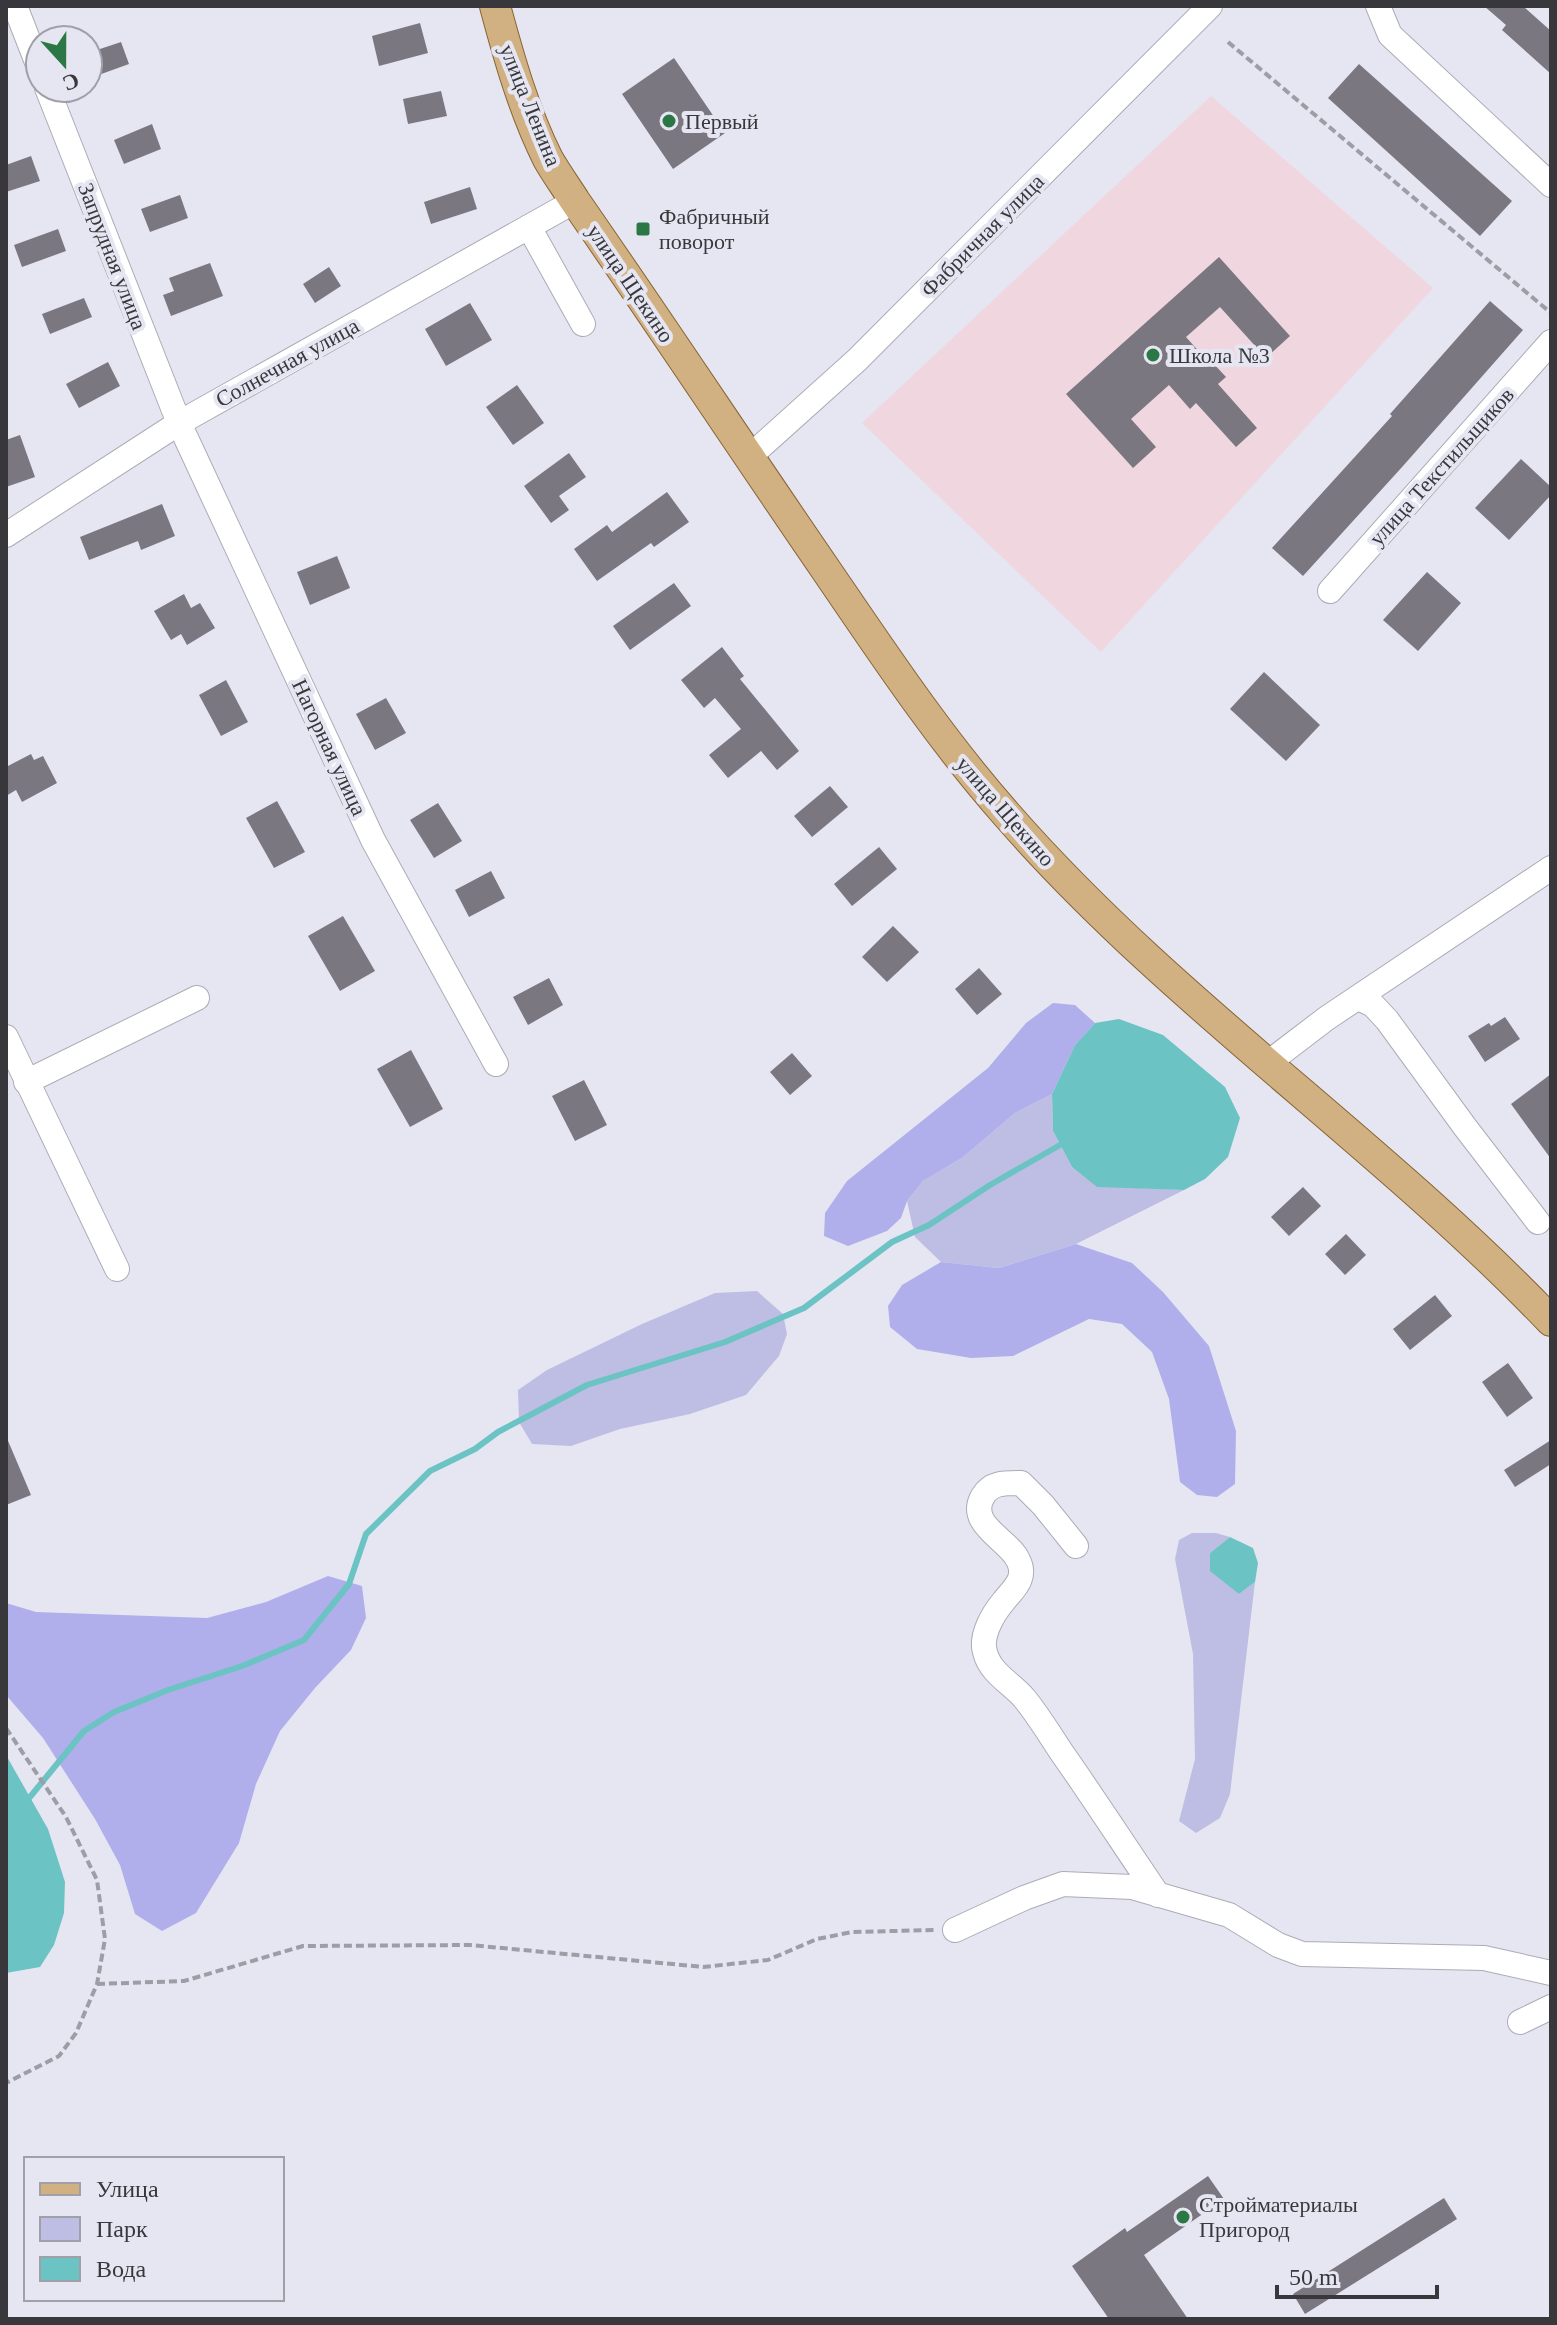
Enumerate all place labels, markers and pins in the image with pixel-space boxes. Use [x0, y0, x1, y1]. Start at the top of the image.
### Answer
place label: Первый [685, 109, 759, 134]
marker: Первый [660, 112, 678, 130]
place label: Фабричный поворот [659, 204, 770, 254]
marker: Фабричный поворот [634, 220, 652, 238]
place label: Школа №3 [1169, 343, 1270, 368]
marker: Школа №3 [1144, 346, 1162, 364]
place label: Стройматериалы Пригород [1199, 2192, 1358, 2242]
marker: Стройматериалы Пригород [1174, 2208, 1192, 2226]

